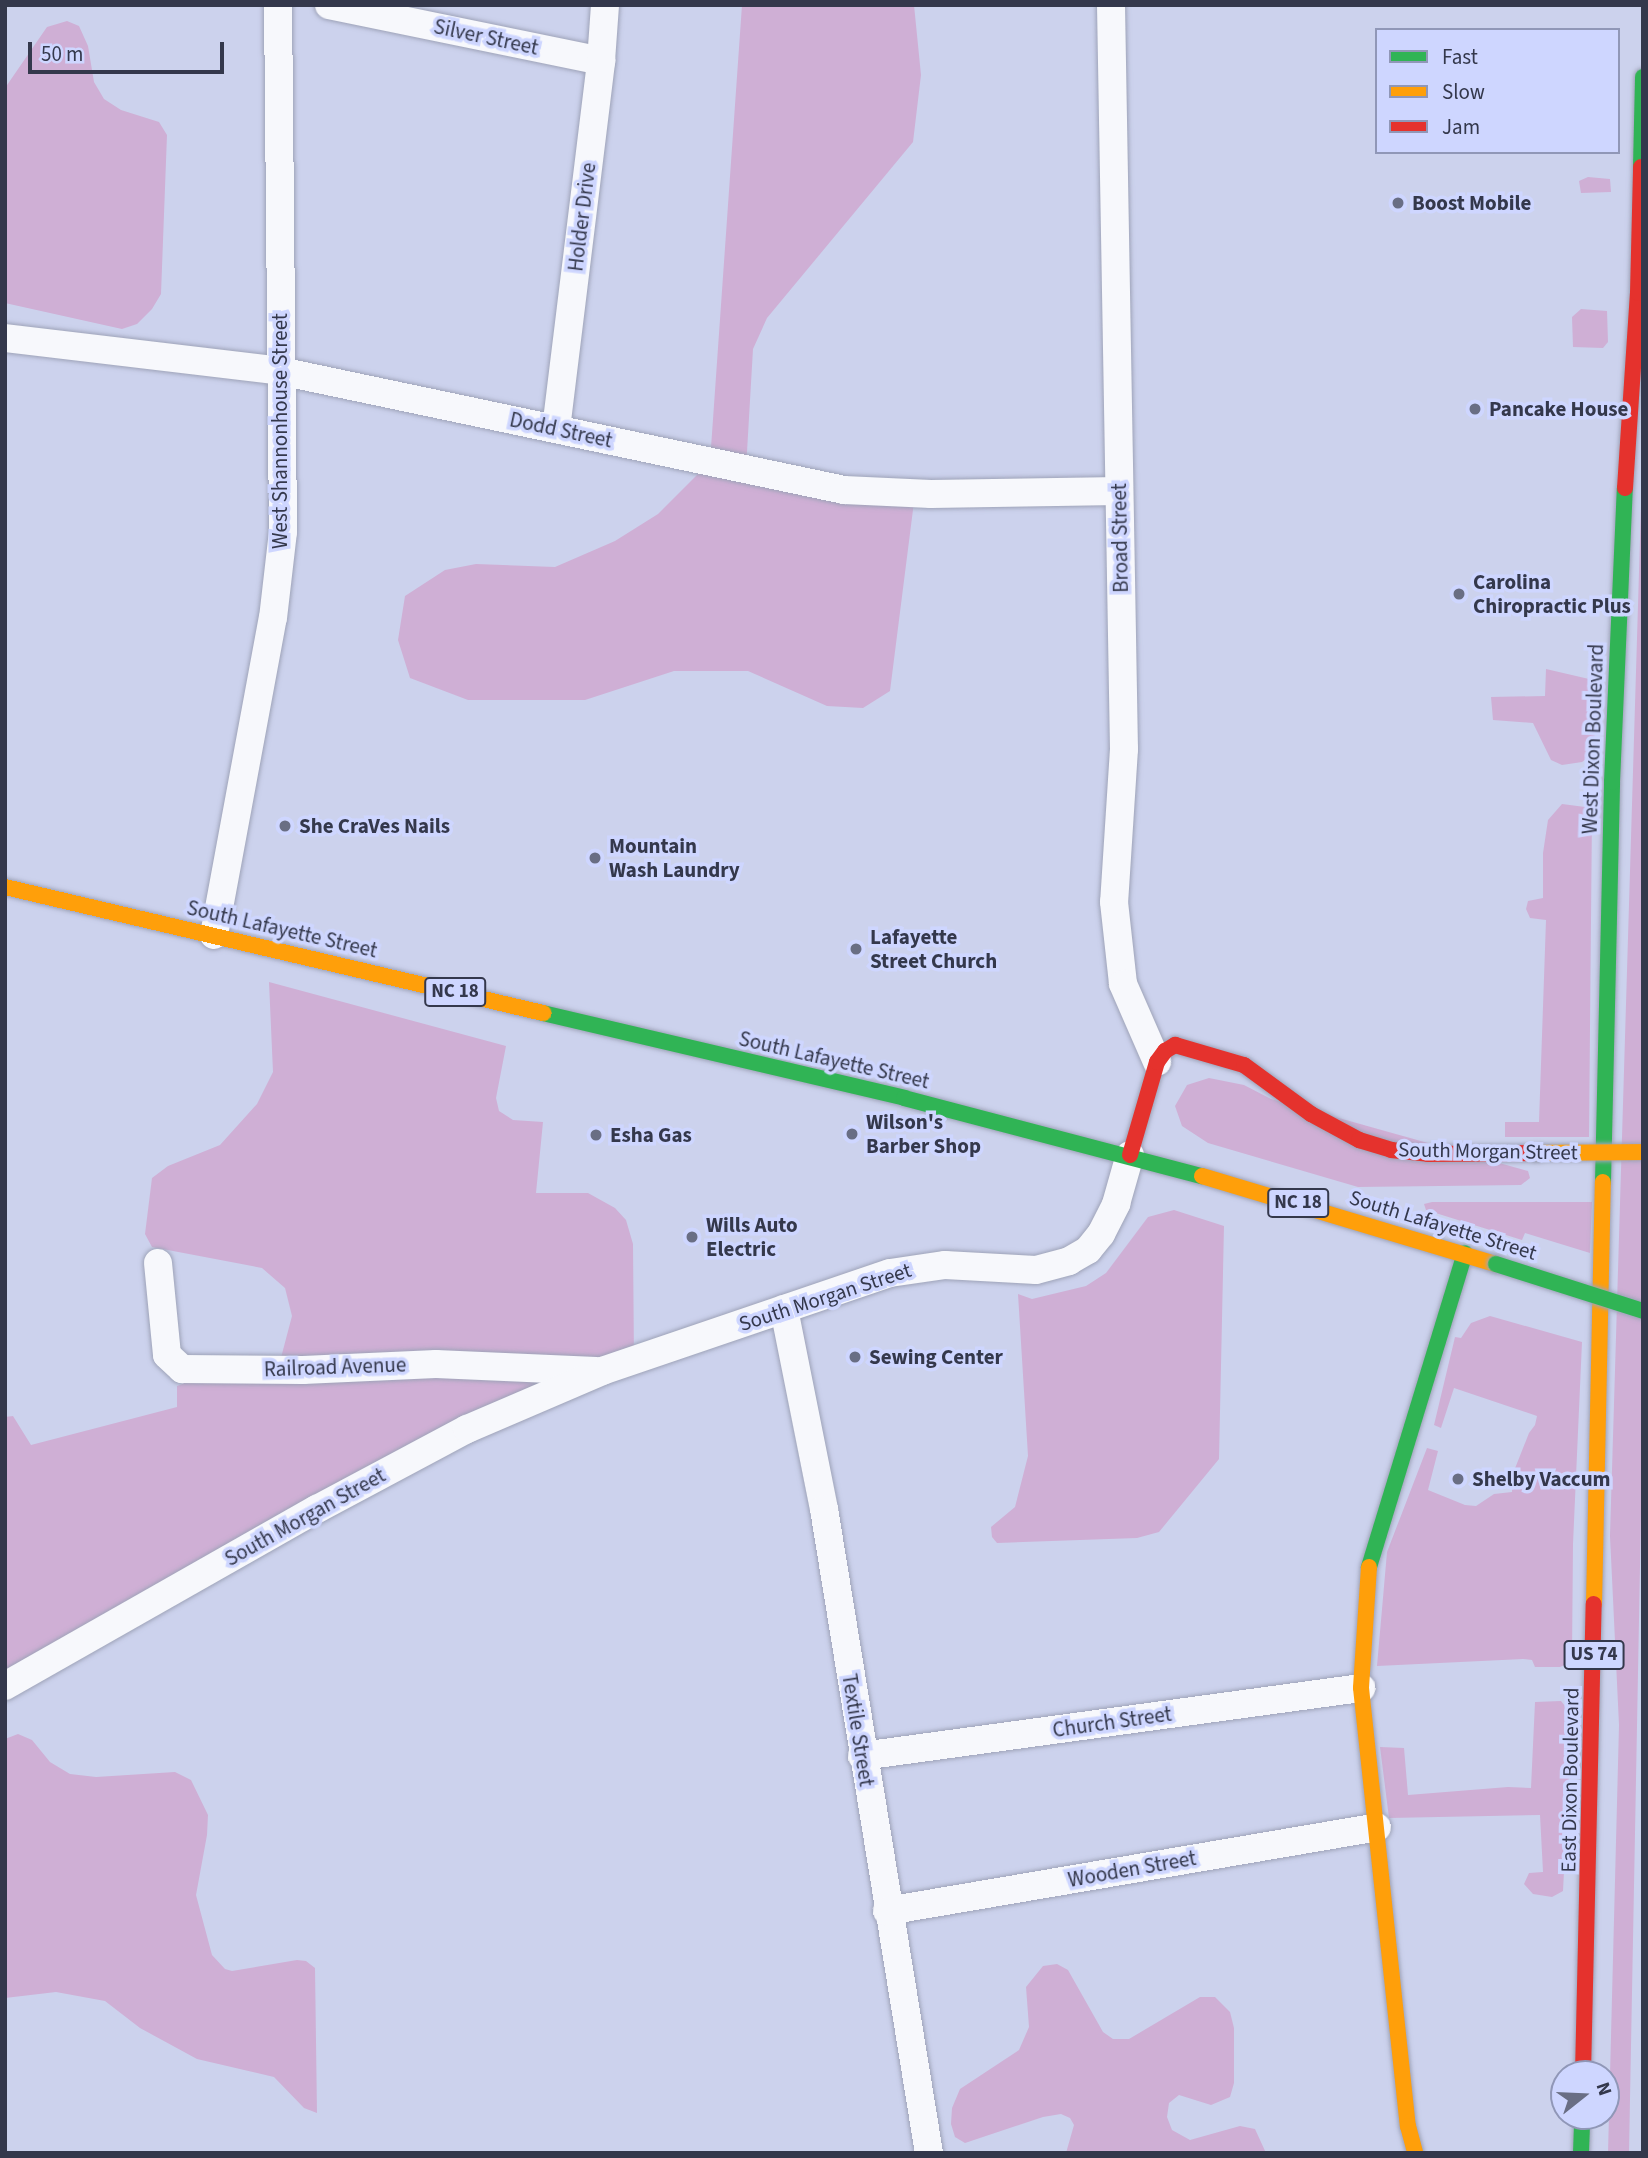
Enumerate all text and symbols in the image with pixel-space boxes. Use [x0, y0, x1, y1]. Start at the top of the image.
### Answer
street label: Silver Street [432, 14, 540, 60]
scale bar [32, 28, 228, 72]
legend [1375, 28, 1620, 154]
text: 50 m [41, 39, 83, 69]
text: Fast [1442, 42, 1478, 72]
text: Slow [1442, 77, 1485, 107]
text: Jam [1442, 112, 1480, 142]
street label: Holder Drive [563, 161, 601, 273]
place label: Boost Mobile [1412, 190, 1531, 216]
marker: Boost Mobile [1390, 195, 1406, 211]
street label: West Shannonhouse Street [267, 313, 293, 549]
place label: Pancake House [1489, 396, 1628, 422]
marker: Pancake House [1467, 401, 1483, 417]
street label: Dodd Street [507, 407, 615, 453]
street label: Broad Street [1106, 483, 1134, 593]
place label: Carolina Chiropractic Plus [1473, 569, 1631, 619]
marker: Carolina Chiropractic Plus [1451, 586, 1467, 602]
street label: West Dixon Boulevard [1577, 643, 1609, 835]
place label: She CraVes Nails [299, 813, 450, 839]
marker: She CraVes Nails [277, 818, 293, 834]
place label: Mountain Wash Laundry [609, 833, 740, 883]
marker: Mountain Wash Laundry [587, 850, 603, 866]
street label: South Lafayette Street [184, 895, 380, 963]
place label: Lafayette Street Church [870, 924, 997, 974]
marker: Lafayette Street Church [848, 941, 864, 957]
road number: NC 18 [424, 976, 486, 1008]
street label: South Lafayette Street [736, 1026, 932, 1094]
place label: Wilson's Barber Shop [866, 1109, 981, 1159]
place label: Esha Gas [610, 1122, 692, 1148]
marker: Wilson's Barber Shop [844, 1126, 860, 1142]
marker: Esha Gas [588, 1127, 604, 1143]
street label: South Morgan Street [1398, 1137, 1578, 1165]
street label: South Lafayette Street [1346, 1185, 1540, 1265]
road number: NC 18 [1266, 1188, 1330, 1218]
place label: Wills Auto Electric [706, 1212, 798, 1262]
marker: Wills Auto Electric [684, 1229, 700, 1245]
street label: South Morgan Street [736, 1257, 914, 1337]
place label: Sewing Center [869, 1344, 1003, 1370]
marker: Sewing Center [847, 1349, 863, 1365]
street label: Railroad Avenue [263, 1352, 407, 1382]
street label: South Morgan Street [220, 1462, 390, 1572]
place label: Shelby Vaccum [1472, 1466, 1611, 1492]
marker: Shelby Vaccum [1450, 1471, 1466, 1487]
road number: US 74 [1562, 1639, 1626, 1670]
street label: Textile Street [837, 1672, 879, 1788]
street label: East Dixon Boulevard [1556, 1687, 1584, 1873]
street label: Church Street [1051, 1701, 1173, 1743]
street label: Wooden Street [1066, 1845, 1198, 1893]
north arrow [1550, 2060, 1620, 2130]
text: N [1589, 2079, 1618, 2099]

